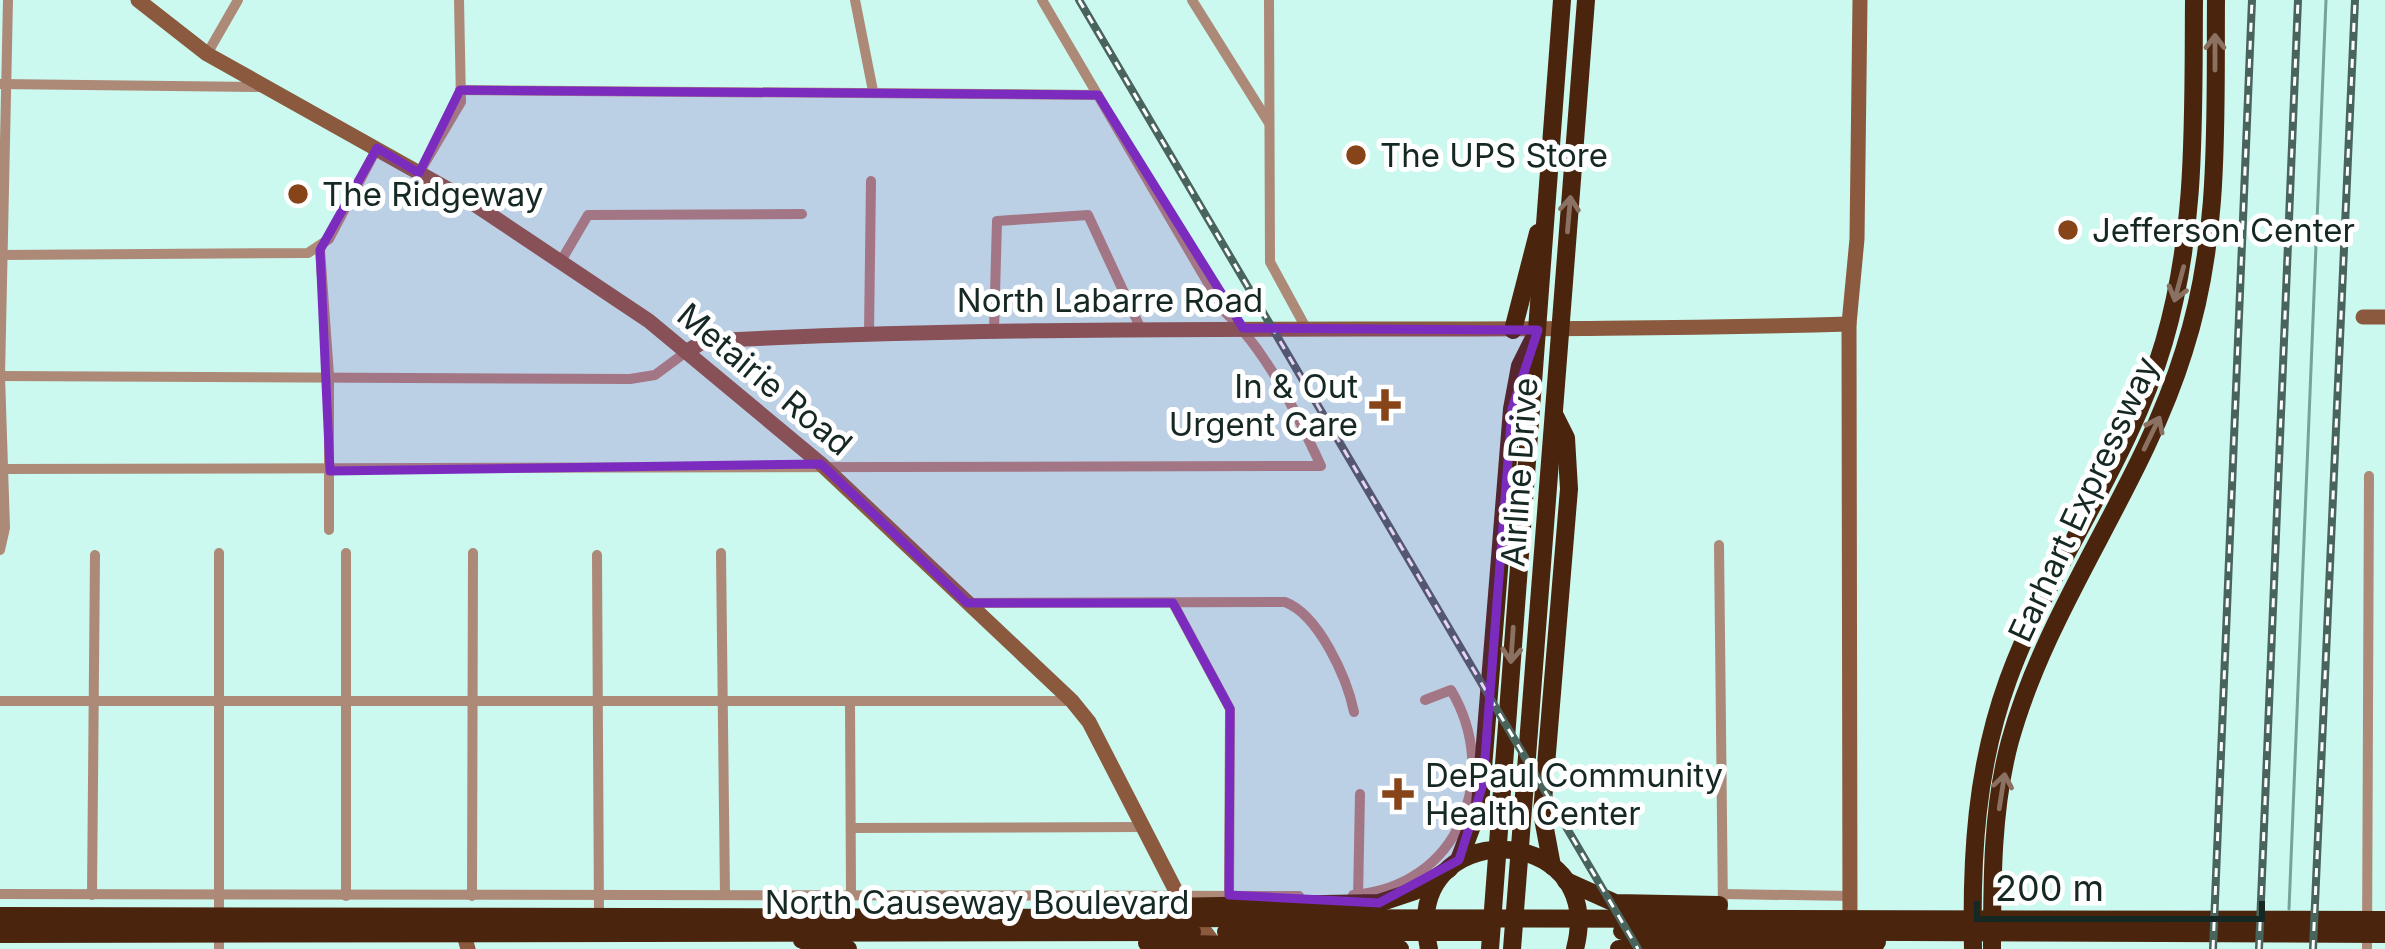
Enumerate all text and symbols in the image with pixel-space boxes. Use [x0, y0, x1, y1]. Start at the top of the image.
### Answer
one-way arrow [2204, 33, 2227, 72]
place label: The UPS Store [1380, 135, 1608, 175]
marker: The UPS Store [1343, 142, 1369, 168]
place label: The Ridgeway [322, 174, 543, 214]
marker: The Ridgeway [285, 181, 311, 207]
one-way arrow [1558, 195, 1581, 234]
place label: Jefferson Center [2092, 210, 2355, 250]
marker: Jefferson Center [2055, 217, 2081, 243]
one-way arrow [2167, 264, 2189, 302]
street label: North Labarre Road [957, 280, 1263, 320]
street label: Metairie Road [670, 294, 860, 464]
street label: Earhart Expressway [1999, 350, 2167, 648]
place label: In & Out Urgent Care [1169, 366, 1358, 444]
street label: Airline Drive [1492, 376, 1546, 568]
marker: In & Out Urgent Care [1369, 389, 1401, 421]
one-way arrow [2142, 416, 2165, 451]
one-way arrow [1500, 625, 1523, 664]
place label: DePaul Community Health Center [1425, 755, 1723, 833]
one-way arrow [1991, 772, 2014, 811]
marker: DePaul Community Health Center [1382, 778, 1414, 810]
scale bar [1977, 847, 2262, 921]
text: 200 m [1995, 866, 2104, 910]
street label: North Causeway Boulevard [765, 882, 1189, 922]

